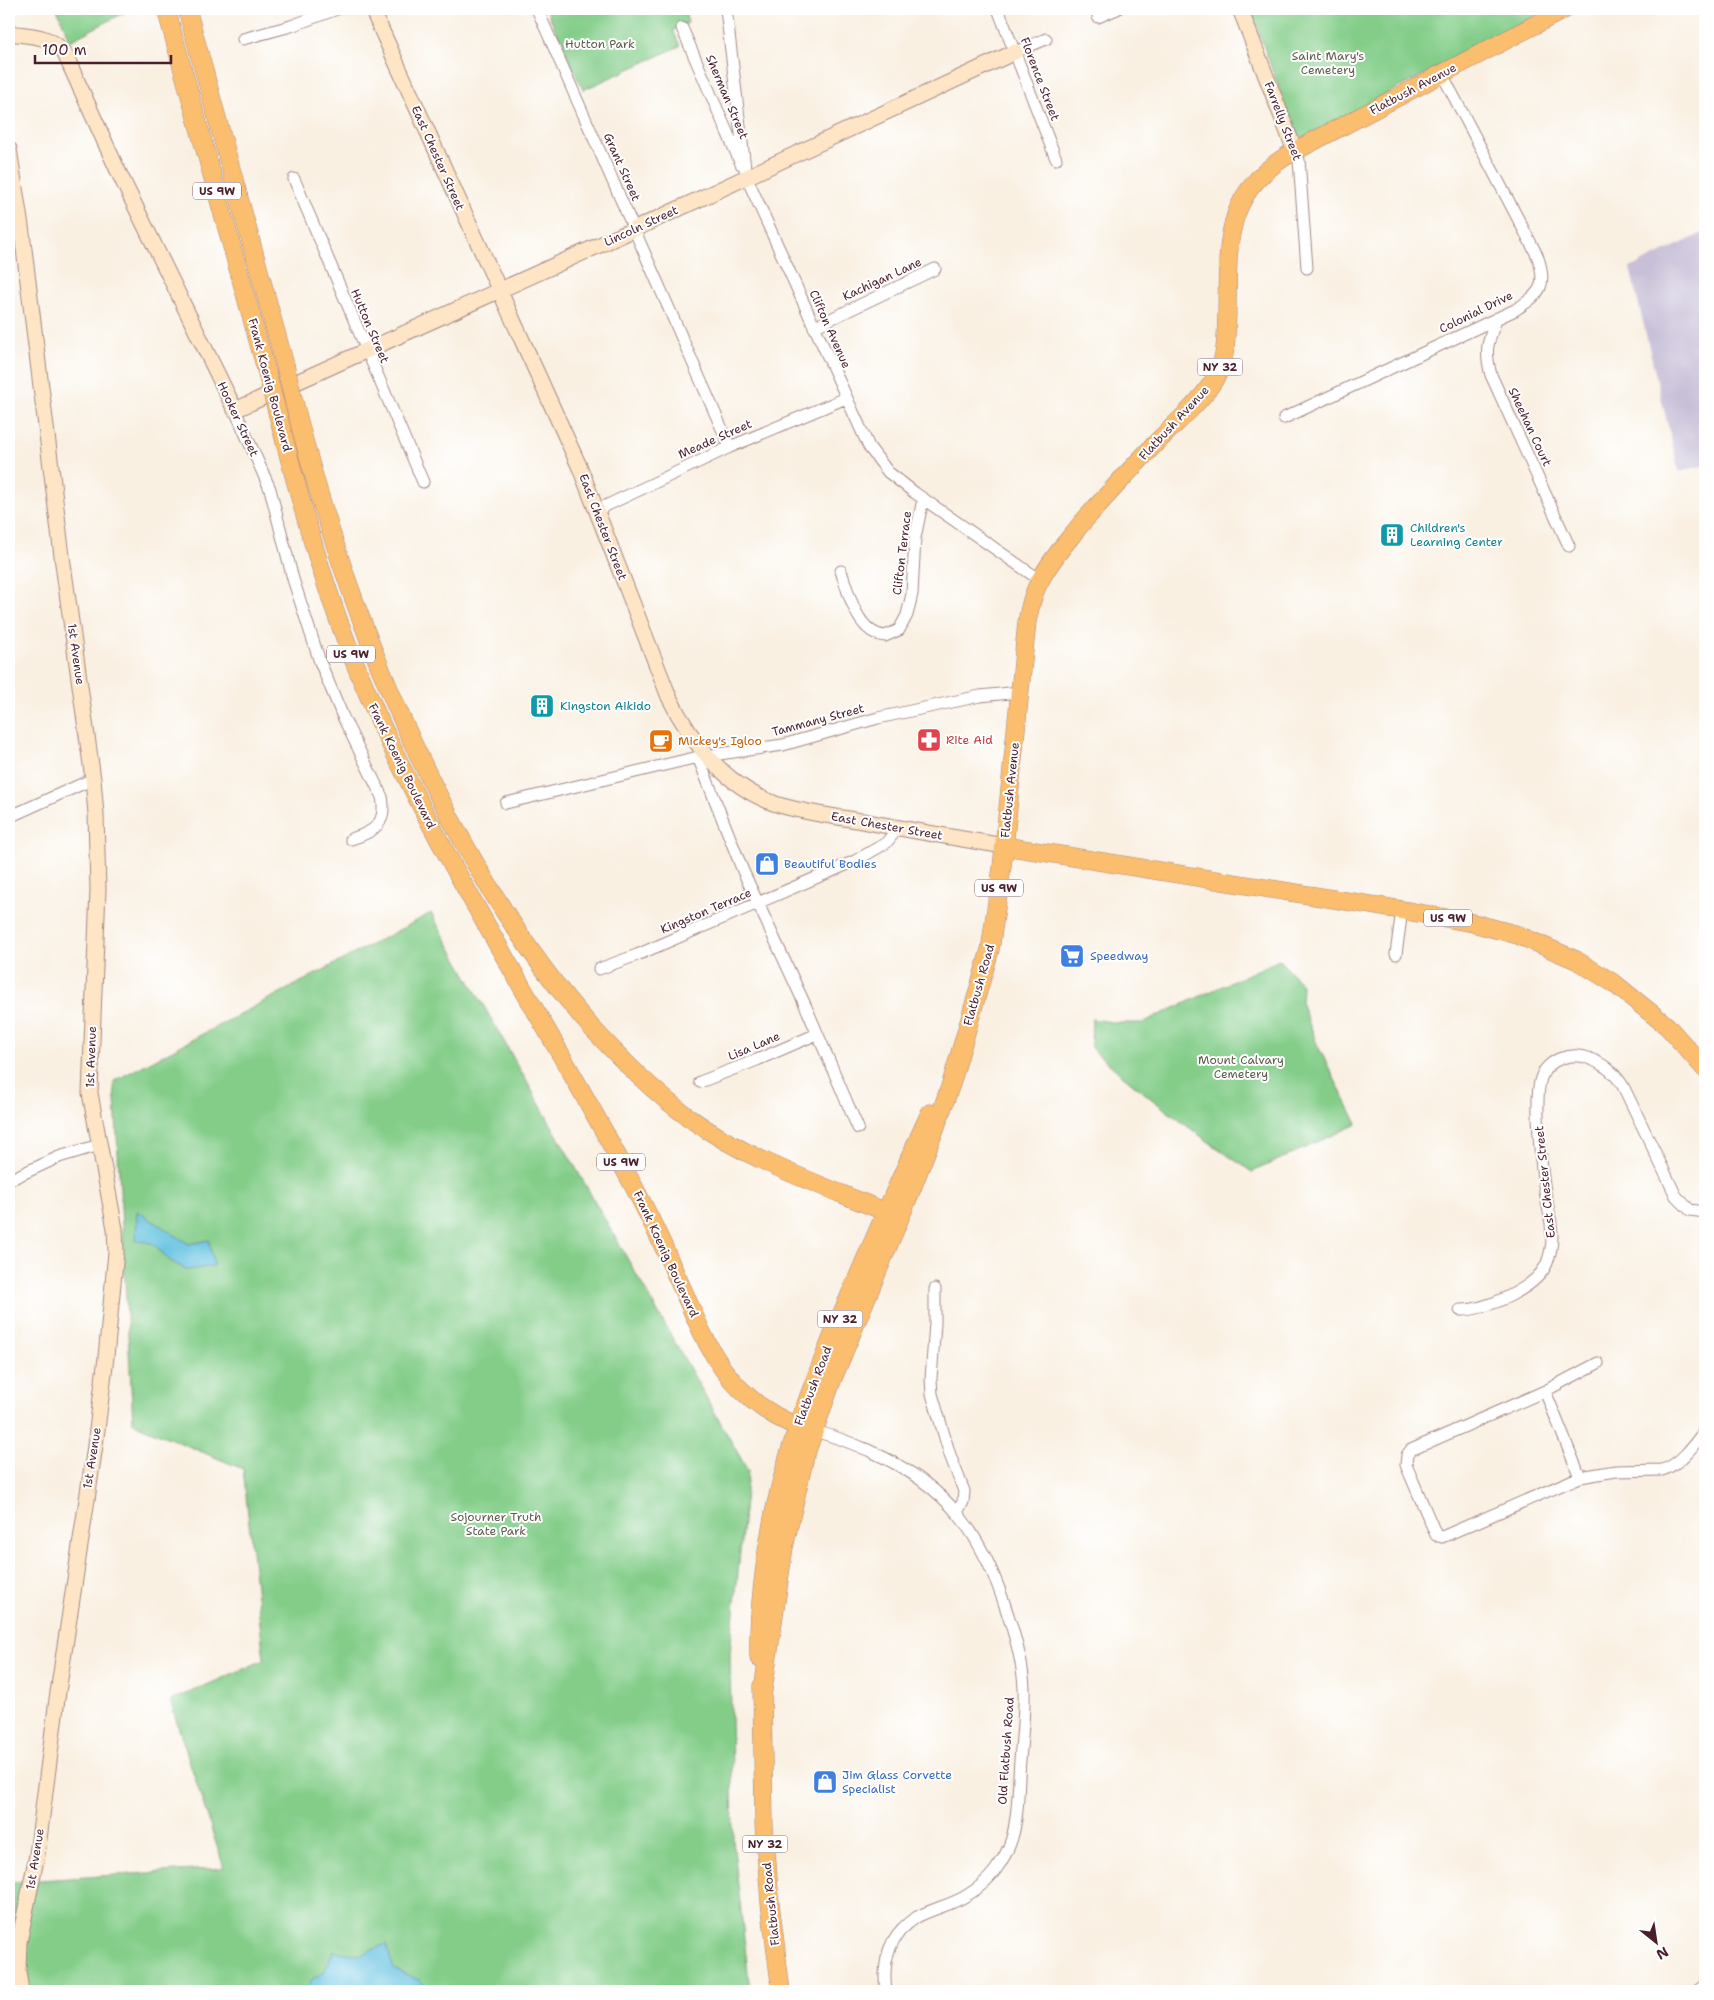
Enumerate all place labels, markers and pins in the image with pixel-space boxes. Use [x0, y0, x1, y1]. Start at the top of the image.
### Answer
place label: Children's Learning Center [1410, 520, 1503, 550]
building icon: Children's Learning Center [1379, 522, 1405, 548]
building icon: Kingston Aikido [529, 693, 555, 719]
place label: Kingston Aikido [560, 698, 651, 714]
pharmacy icon: Rite Aid [916, 727, 942, 753]
cafe icon: Mickey's Igloo [648, 728, 674, 754]
place label: Rite Aid [946, 732, 993, 748]
place label: Mickey's Igloo [678, 733, 762, 749]
shop icon: Beautiful Bodies [754, 851, 780, 877]
place label: Beautiful Bodies [784, 856, 877, 872]
supermarket icon: Speedway [1059, 943, 1085, 969]
place label: Speedway [1090, 948, 1149, 964]
place label: Jim Glass Corvette Specialist [842, 1767, 952, 1797]
shop icon: Jim Glass Corvette Specialist [812, 1769, 838, 1795]

